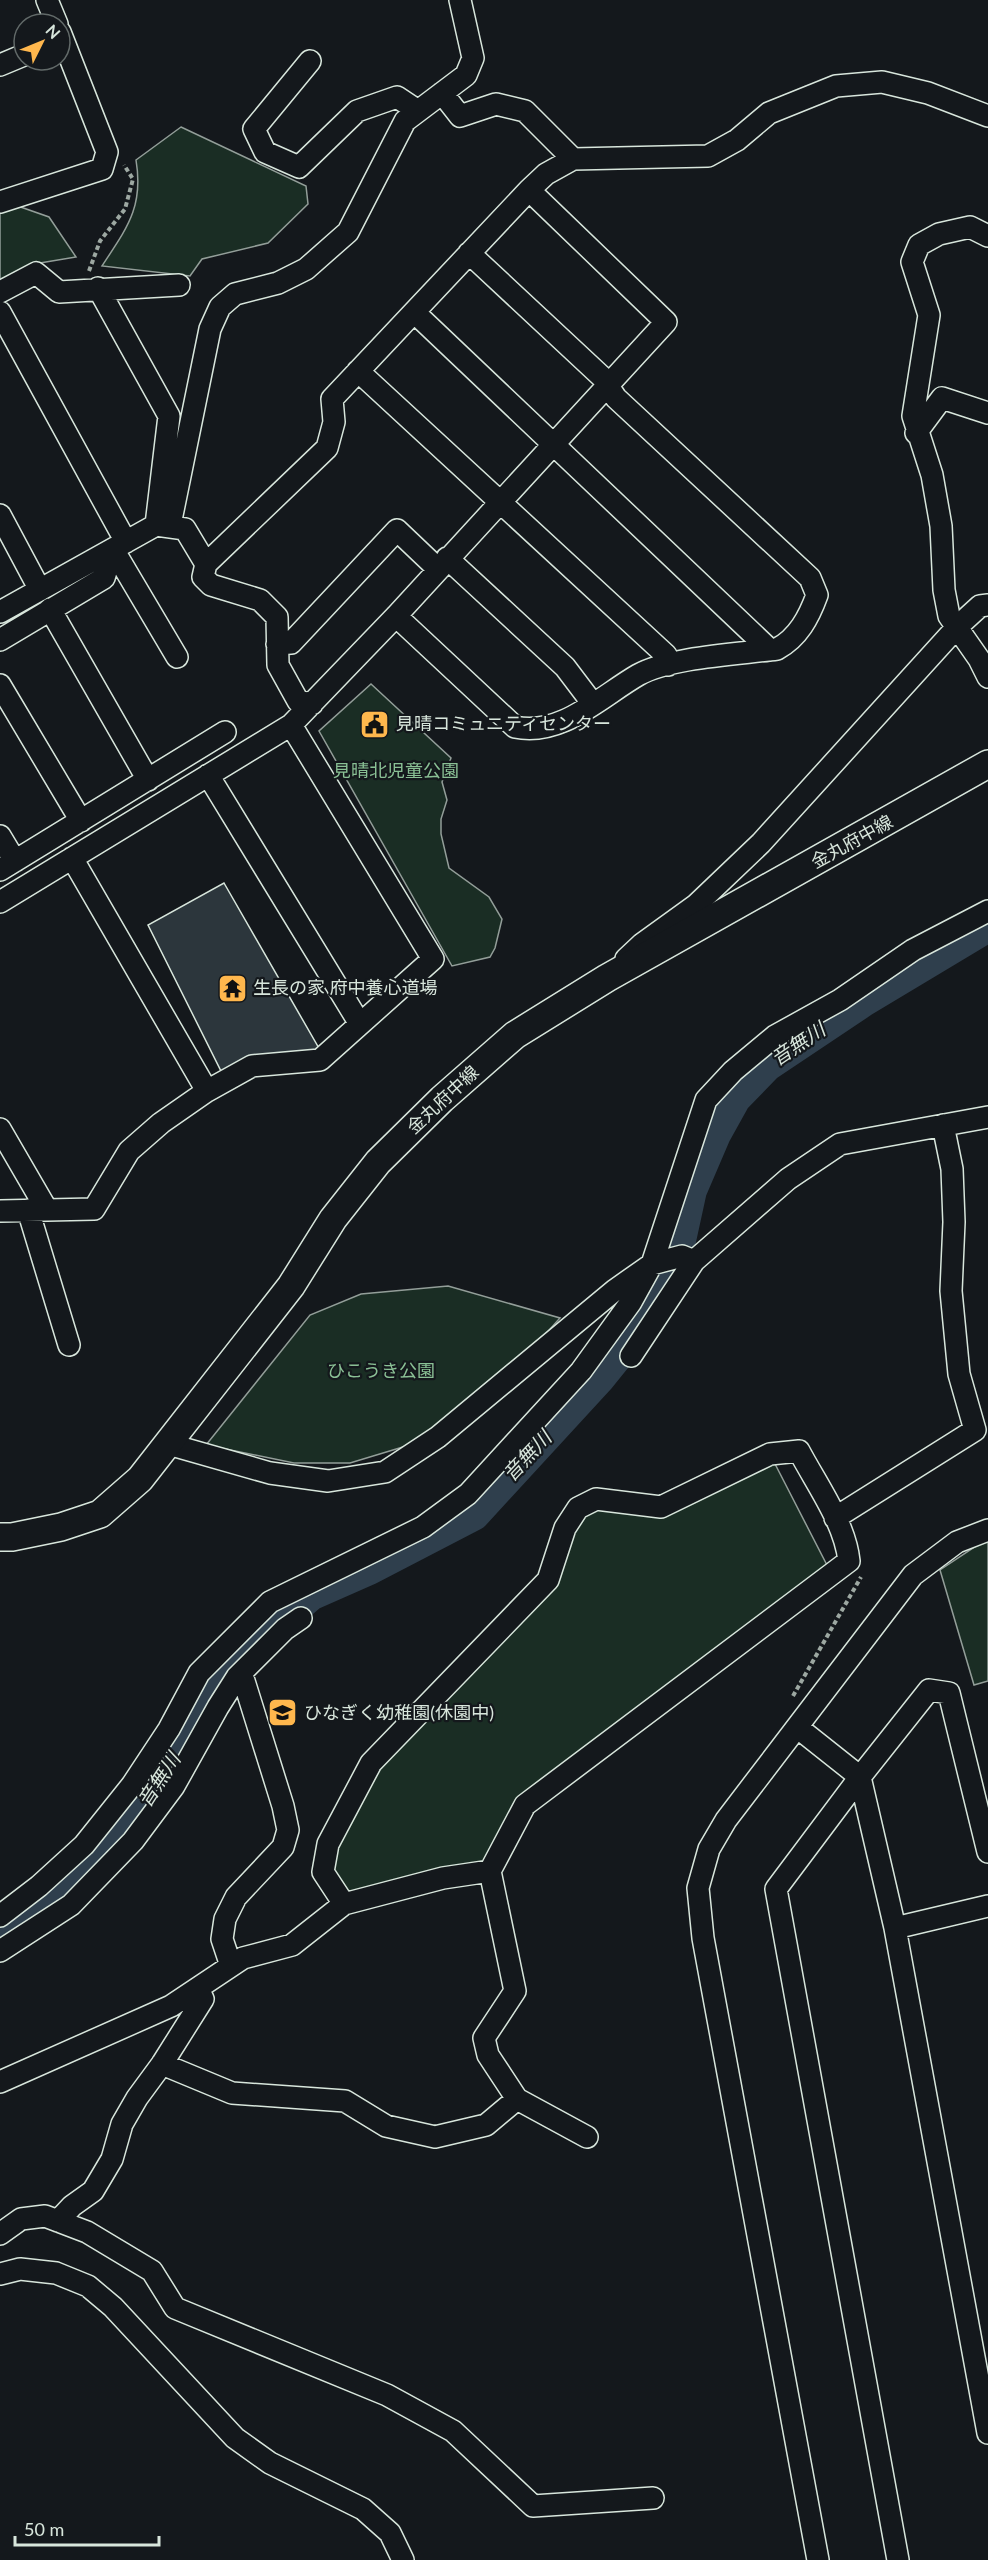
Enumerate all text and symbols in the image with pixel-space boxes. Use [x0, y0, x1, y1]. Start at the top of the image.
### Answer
north arrow [12, 12, 72, 72]
text: N [42, 20, 64, 42]
public building icon: 見晴コミュニティセンター [359, 708, 391, 740]
place label: 見晴コミュニティセンター [396, 712, 611, 734]
park label: 見晴北児童公園 [333, 759, 459, 781]
street label: 金丸府中線 [807, 810, 896, 873]
temple icon: 生長の家 府中養心道場 [216, 972, 248, 1004]
place label: 生長の家 府中養心道場 [253, 976, 438, 998]
water label: 音無川 [766, 1015, 831, 1070]
street label: 金丸府中線 [402, 1061, 483, 1138]
park label: ひこうき公園 [327, 1359, 435, 1381]
water label: 音無川 [497, 1424, 557, 1485]
school or university icon: ひなぎく幼稚園(休園中) [267, 1697, 299, 1729]
place label: ひなぎく幼稚園(休園中) [304, 1701, 494, 1723]
water label: 音無川 [132, 1746, 186, 1811]
scale bar [15, 2509, 159, 2547]
text: 50 m [24, 2518, 64, 2540]

